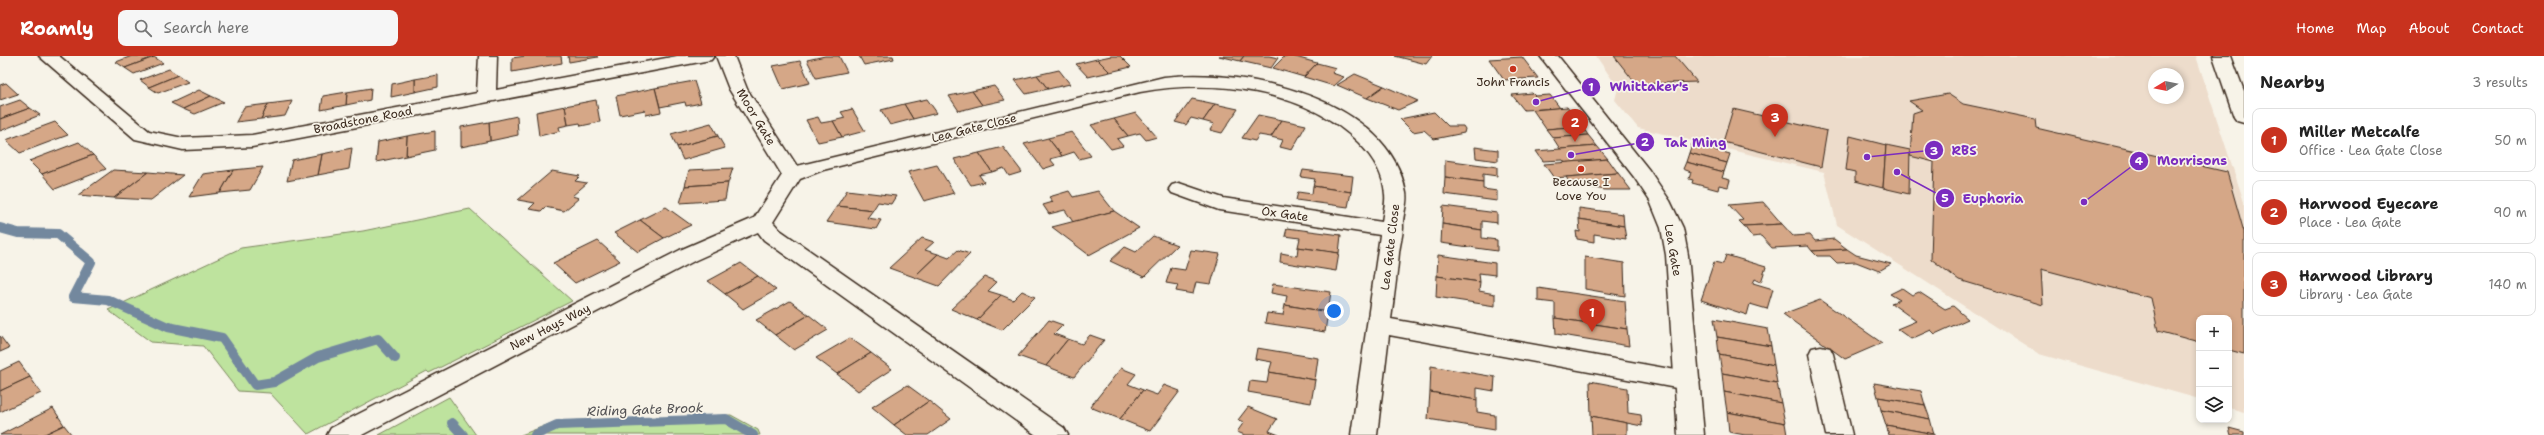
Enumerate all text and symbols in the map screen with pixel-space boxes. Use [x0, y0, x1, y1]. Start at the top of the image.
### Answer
search box [118, 10, 398, 46]
text: Roamly [20, 16, 94, 41]
icon: search [132, 17, 154, 39]
text: Search here [164, 18, 249, 38]
text: Home [2296, 19, 2335, 37]
text: Map [2357, 19, 2387, 37]
text: About [2409, 19, 2450, 37]
text: Contact [2472, 19, 2524, 37]
marker: John Francis [1508, 64, 1518, 74]
north arrow [2148, 68, 2184, 104]
text: Nearby [2260, 71, 2325, 93]
place label: John Francis [1476, 74, 1550, 90]
callout: Whittaker's [1581, 74, 1696, 99]
text: 3 results [2472, 74, 2528, 91]
text: Whittaker's [1609, 78, 1689, 95]
text: 1 [1588, 79, 1594, 95]
street label: Moor Gate [733, 86, 779, 149]
street label: Broadstone Road [312, 103, 414, 137]
pin: 3 [1762, 104, 1788, 137]
pin: 2 [1562, 109, 1588, 142]
street label: Lea Gate Close [930, 110, 1018, 146]
text: Miller Metcalfe [2299, 122, 2420, 142]
callout: Tak Ming [1635, 130, 1734, 155]
text: 1 [2271, 132, 2277, 149]
text: 50 m [2494, 132, 2527, 149]
text: 2 [1641, 134, 1650, 150]
text: Tak Ming [1664, 134, 1727, 151]
callout: RBS [1924, 138, 1985, 163]
text: RBS [1951, 142, 1977, 159]
text: Office · Lea Gate Close [2299, 142, 2443, 159]
text: 3 [1930, 143, 1938, 159]
callout: Morrisons [2129, 148, 2235, 173]
text: Morrisons [2157, 152, 2227, 169]
text: 4 [2135, 153, 2144, 169]
marker: Because I Love You [1576, 164, 1586, 174]
place label: Because I Love You [1553, 174, 1610, 204]
callout: Euphoria [1935, 186, 2032, 211]
text: 5 [1941, 190, 1949, 206]
text: Euphoria [1963, 190, 2024, 207]
text: Harwood Eyecare [2299, 194, 2439, 214]
street label: Ox Gate [1261, 203, 1310, 225]
street label: Lea Gate Close [1377, 203, 1403, 291]
text: 2 [2269, 204, 2279, 221]
text: 90 m [2493, 204, 2527, 221]
text: Place · Lea Gate [2299, 214, 2402, 231]
street label: Lea Gate [1661, 223, 1685, 277]
text: Harwood Library [2299, 266, 2433, 286]
text: 3 [2269, 276, 2279, 293]
text: 140 m [2488, 276, 2527, 293]
text: Library · Lea Gate [2299, 286, 2413, 303]
pin: 1 [1579, 299, 1605, 332]
street label: New Hays Way [507, 300, 593, 354]
your location [1324, 301, 1344, 321]
map controls [2196, 315, 2232, 423]
button: + [2196, 315, 2232, 351]
button: − [2196, 351, 2232, 387]
button: layers [2196, 387, 2232, 423]
water label: Riding Gate Brook [586, 399, 704, 420]

